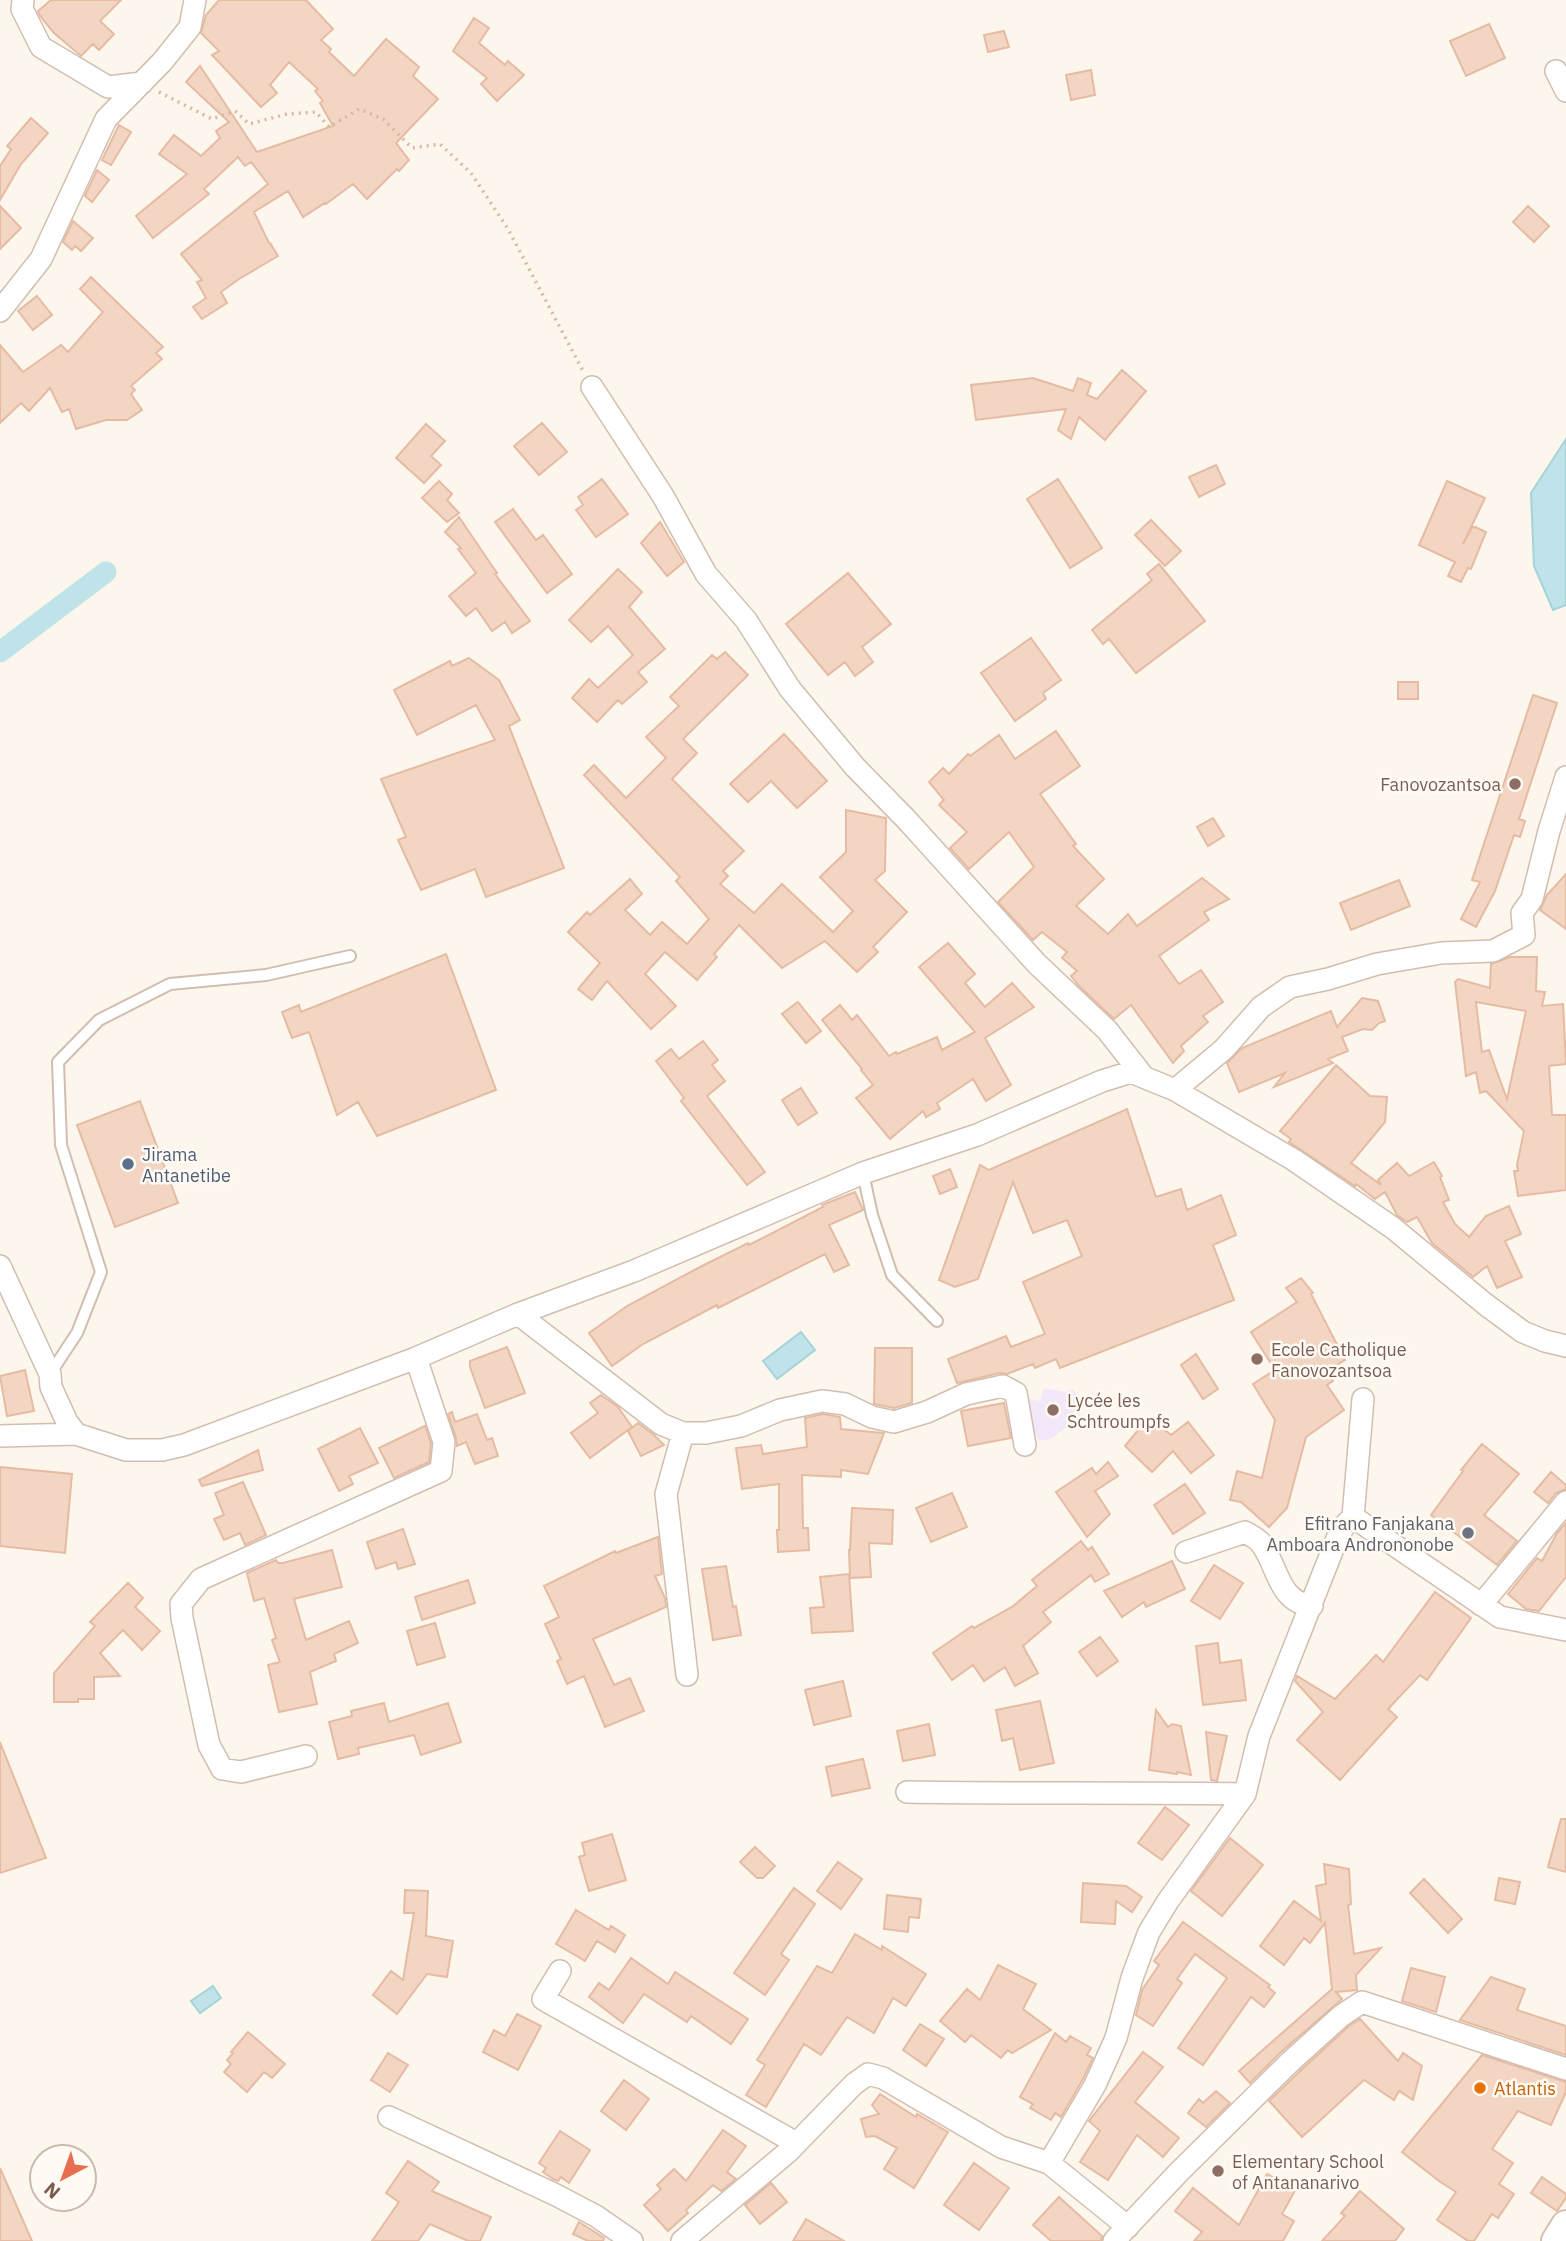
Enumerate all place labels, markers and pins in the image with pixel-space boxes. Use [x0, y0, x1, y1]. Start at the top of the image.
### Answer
place label: Fanovozantsoa [1380, 773, 1501, 796]
marker: Fanovozantsoa [1507, 776, 1523, 792]
place label: Jirama Antanetibe [142, 1143, 231, 1187]
marker: Jirama Antanetibe [120, 1156, 136, 1172]
place label: Ecole Catholique Fanovozantsoa [1271, 1338, 1407, 1382]
marker: Ecole Catholique Fanovozantsoa [1249, 1351, 1265, 1367]
place label: Lycée les Schtroumpfs [1067, 1389, 1171, 1433]
marker: Lycée les Schtroumpfs [1045, 1402, 1061, 1418]
place label: Efitrano Fanjakana Amboara Andrononobe [1266, 1512, 1454, 1556]
marker: Efitrano Fanjakana Amboara Andrononobe [1460, 1525, 1476, 1541]
place label: Atlantis [1494, 2077, 1556, 2100]
marker: Atlantis [1472, 2080, 1488, 2096]
place label: Elementary School of Antananarivo [1232, 2150, 1384, 2194]
marker: Elementary School of Antananarivo [1210, 2163, 1226, 2179]

